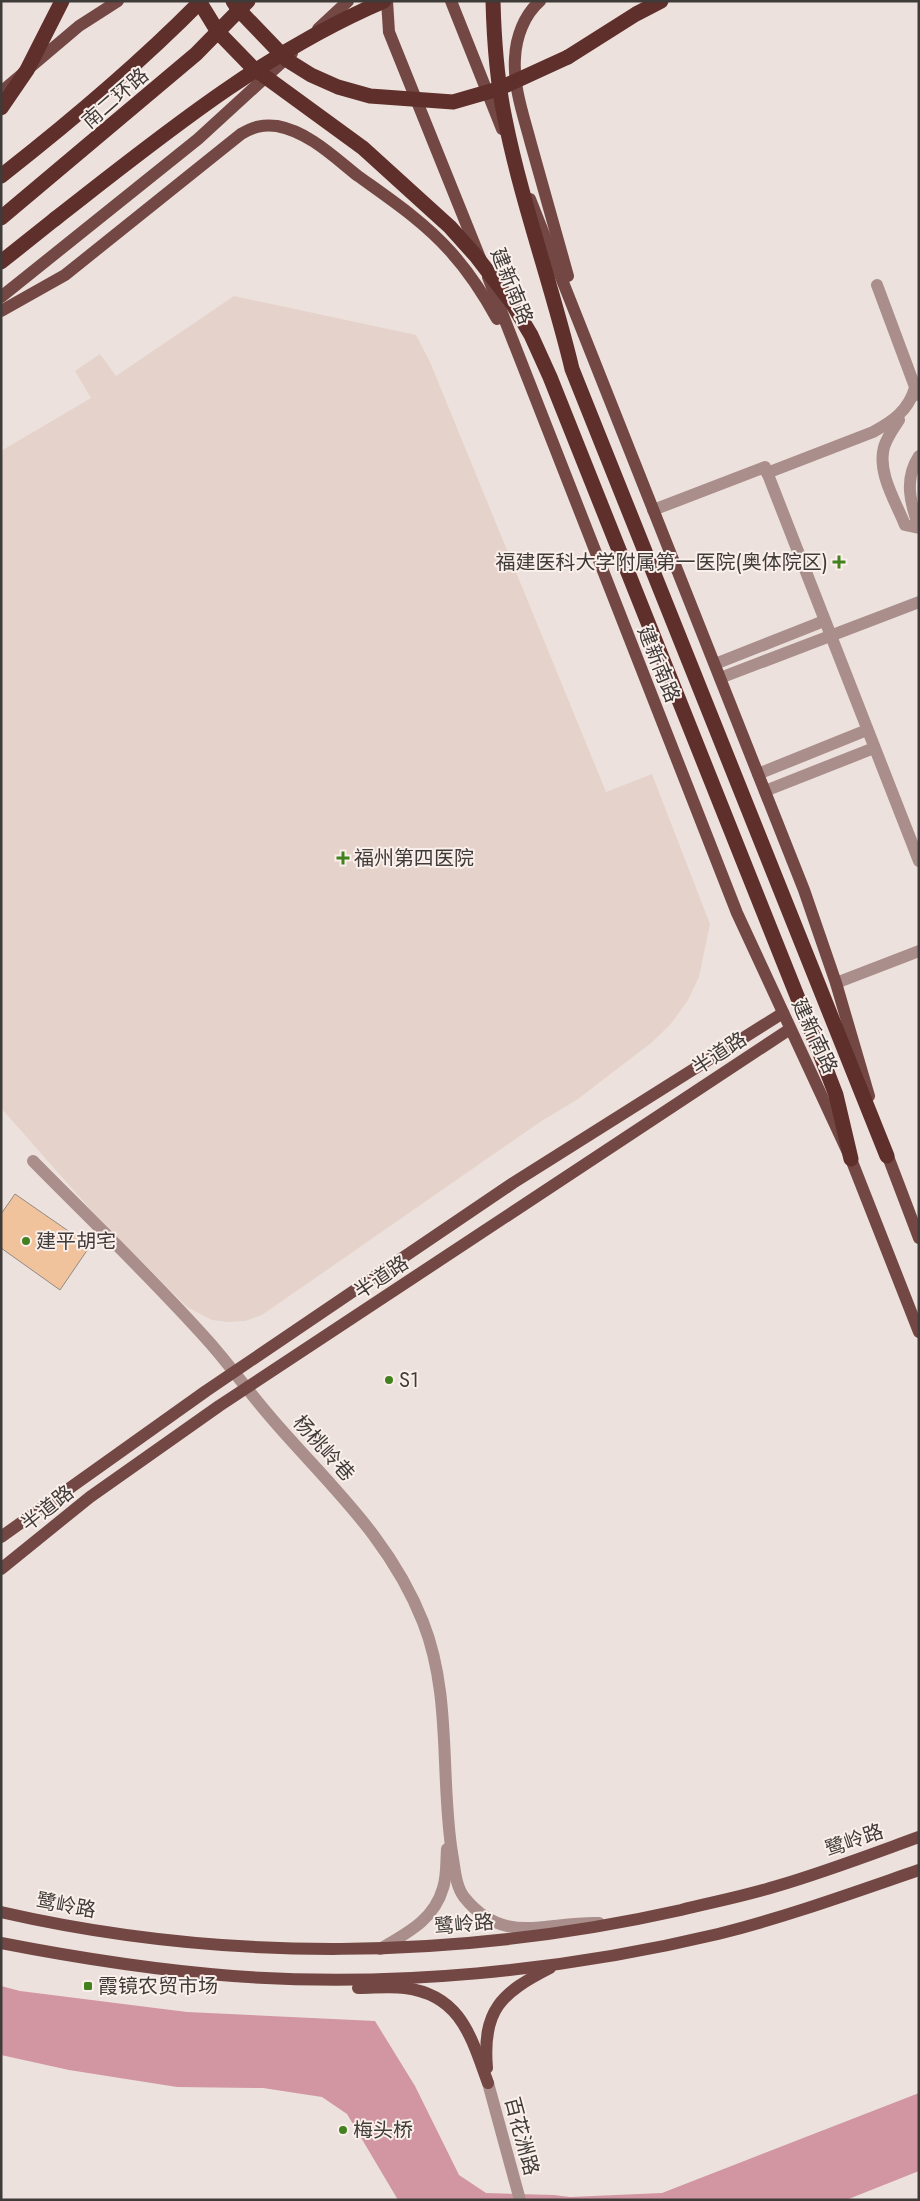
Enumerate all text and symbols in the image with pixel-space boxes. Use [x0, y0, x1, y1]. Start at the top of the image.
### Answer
street label: 南二环路 [76, 61, 155, 136]
street label: 建新南路 [483, 244, 540, 329]
place label: 福建医科大学附属第一医院(奥体院区) [496, 548, 828, 577]
marker: 福建医科大学附属第一医院(奥体院区) [832, 555, 846, 569]
street label: 建新南路 [630, 622, 687, 707]
place label: 福州第四医院 [354, 844, 474, 873]
marker: 福州第四医院 [336, 851, 350, 865]
street label: 建新南路 [785, 994, 845, 1079]
street label: 半道路 [686, 1025, 752, 1082]
place label: 建平胡宅 [36, 1227, 116, 1256]
marker: 建平胡宅 [20, 1235, 32, 1247]
street label: 半道路 [348, 1249, 414, 1306]
place label: S1 [399, 1366, 419, 1395]
marker: S1 [383, 1374, 395, 1386]
street label: 杨桃岭巷 [286, 1409, 361, 1488]
street label: 半道路 [15, 1478, 80, 1538]
street label: 鹭岭路 [821, 1817, 887, 1864]
street label: 鹭岭路 [34, 1886, 98, 1925]
street label: 鹭岭路 [433, 1907, 495, 1942]
place label: 霞镜农贸市场 [98, 1972, 218, 2001]
marker: 霞镜农贸市场 [82, 1980, 94, 1992]
street label: 百花洲路 [497, 2094, 546, 2179]
place label: 梅头桥 [353, 2116, 413, 2145]
marker: 梅头桥 [337, 2124, 349, 2136]

